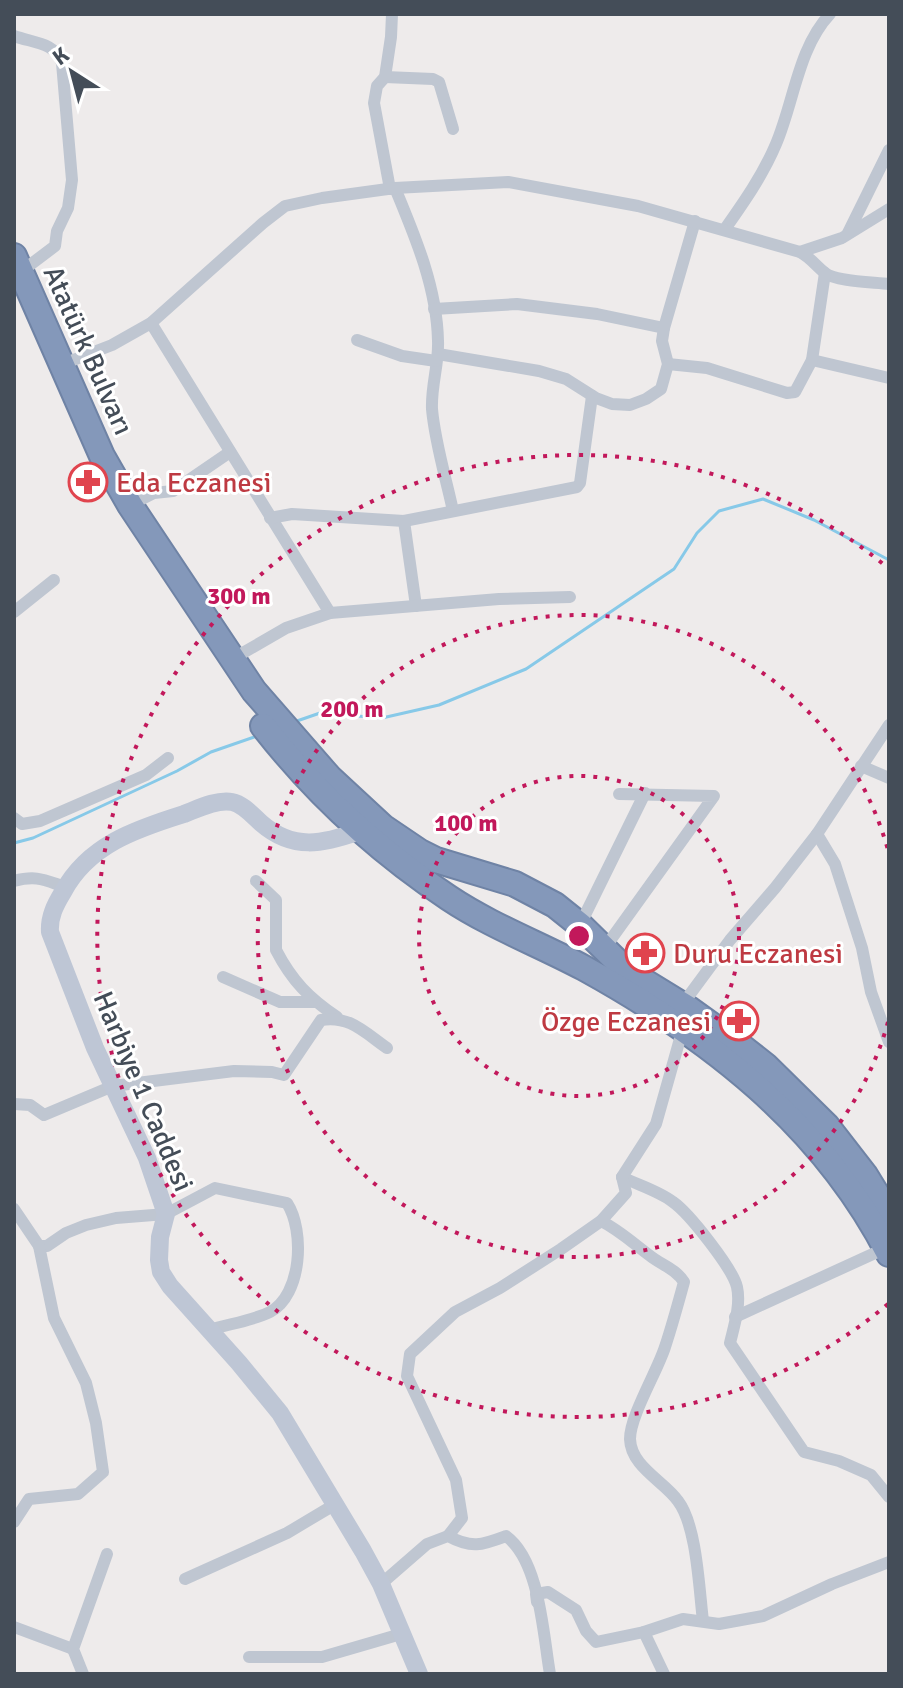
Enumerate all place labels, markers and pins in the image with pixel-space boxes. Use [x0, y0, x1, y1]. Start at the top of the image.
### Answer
pharmacy icon: Eda Eczanesi [67, 461, 109, 503]
place label: Eda Eczanesi [116, 466, 271, 500]
centre of rings [565, 922, 593, 950]
pharmacy icon: Duru Eczanesi [624, 932, 666, 974]
place label: Duru Eczanesi [673, 937, 843, 971]
pharmacy icon: Özge Eczanesi [718, 1000, 760, 1042]
place label: Özge Eczanesi [541, 1005, 711, 1039]

